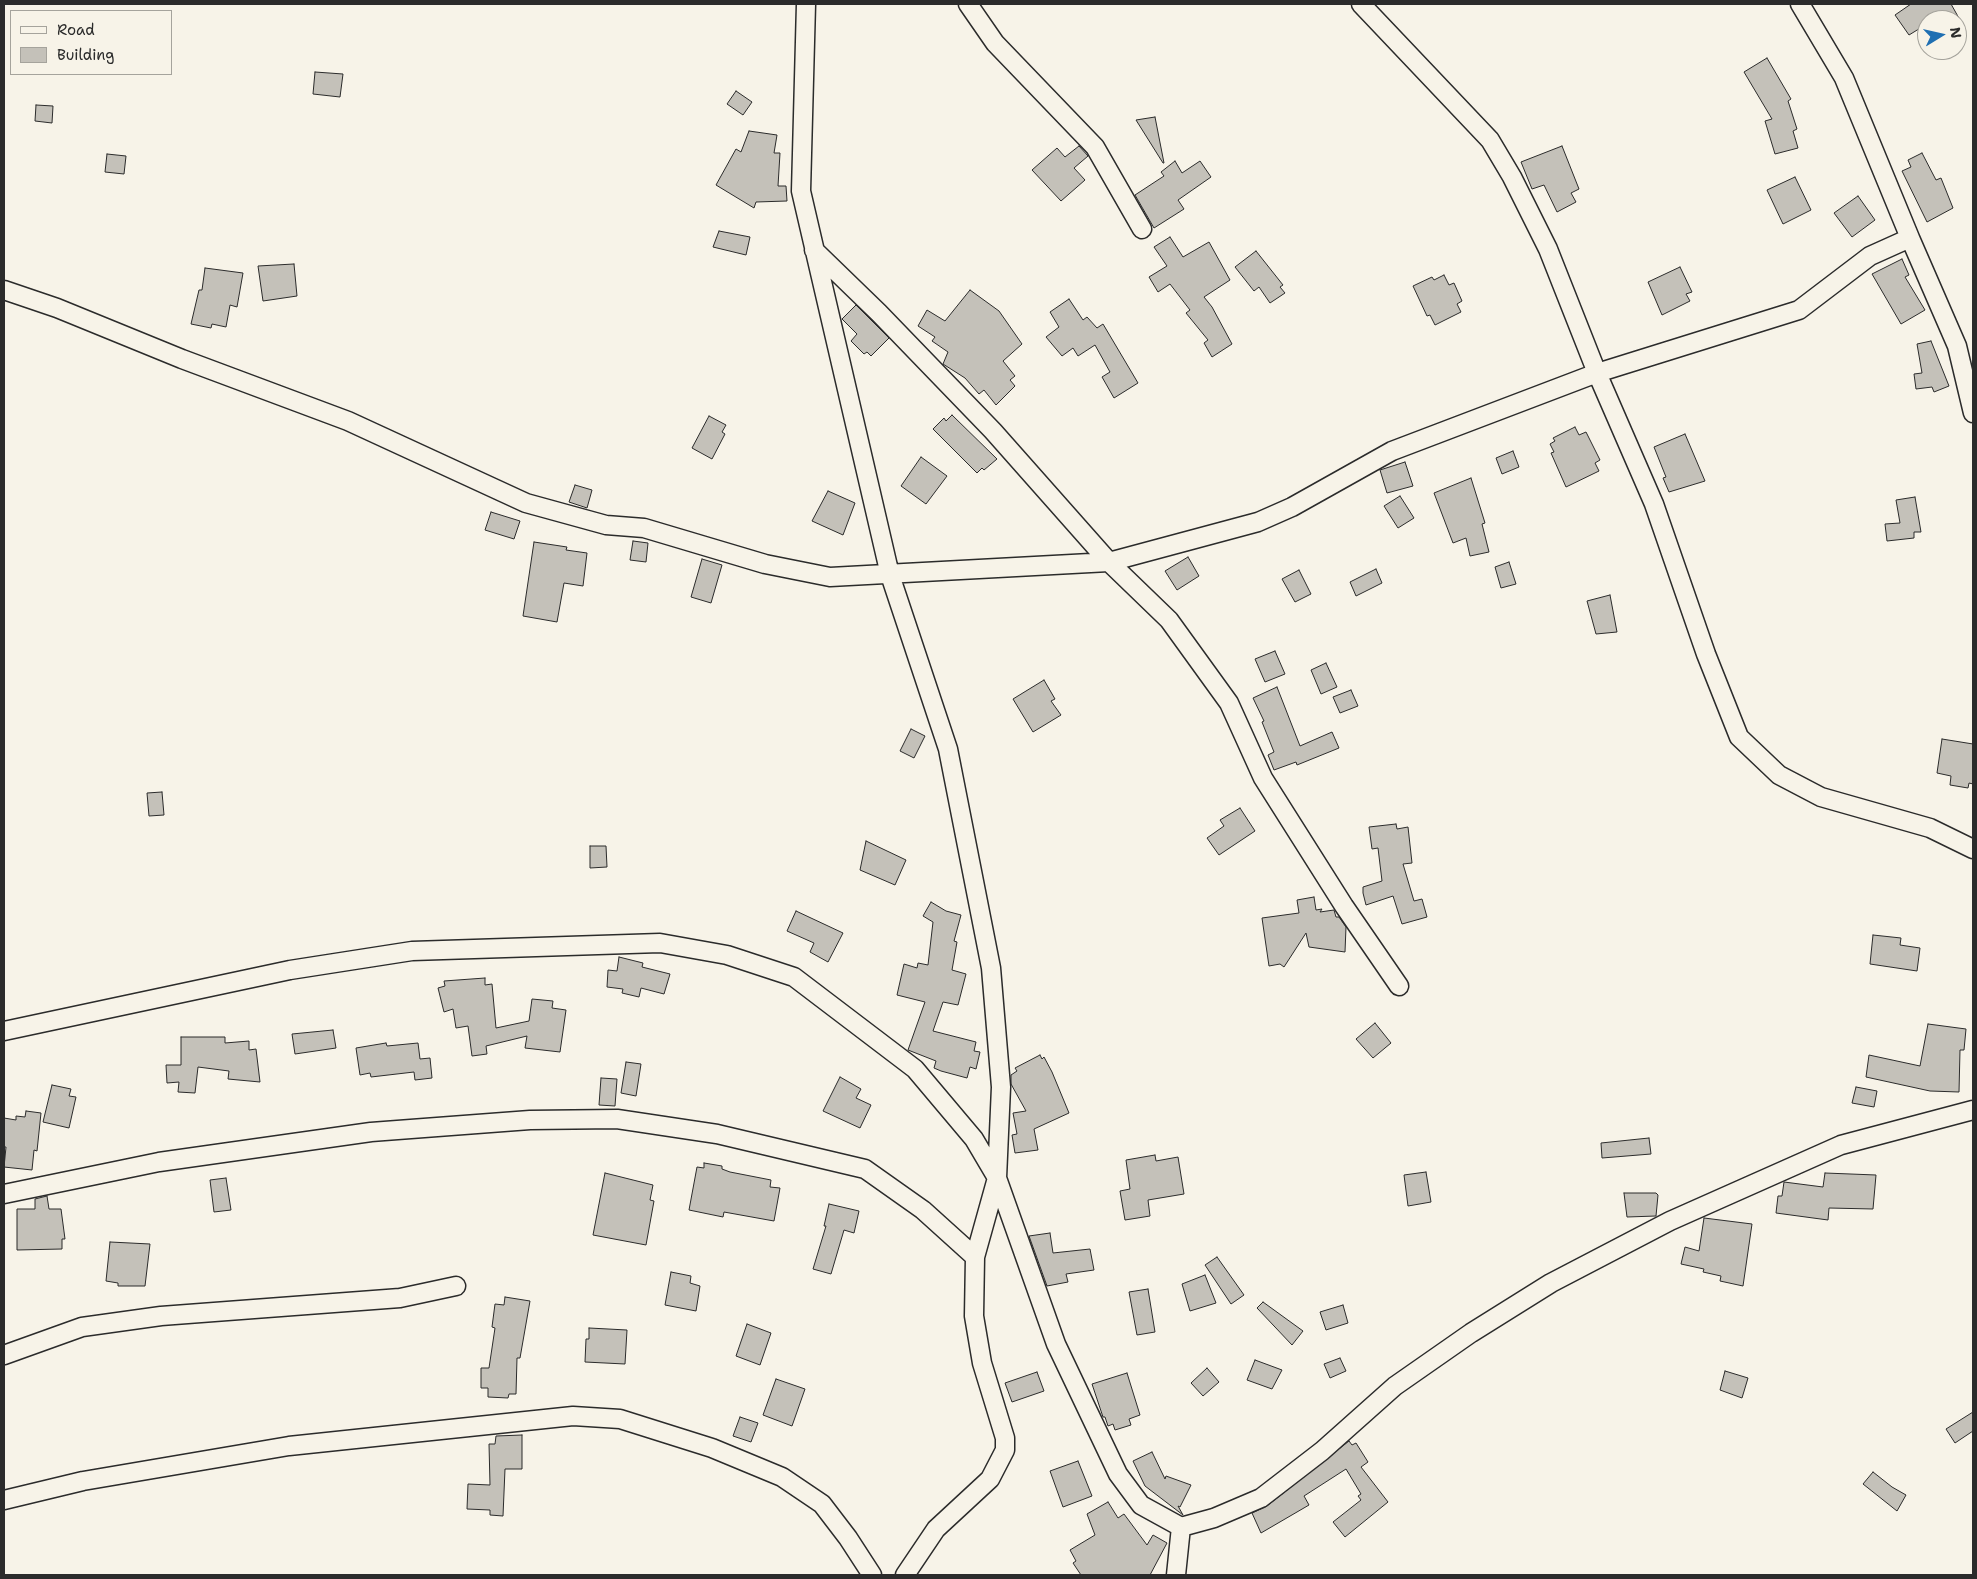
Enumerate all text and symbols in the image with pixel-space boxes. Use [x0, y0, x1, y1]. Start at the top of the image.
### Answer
legend [10, 10, 172, 75]
north arrow [1917, 10, 1967, 60]
text: Road [57, 20, 95, 40]
text: N [1946, 26, 1966, 40]
text: Building [57, 45, 114, 65]

